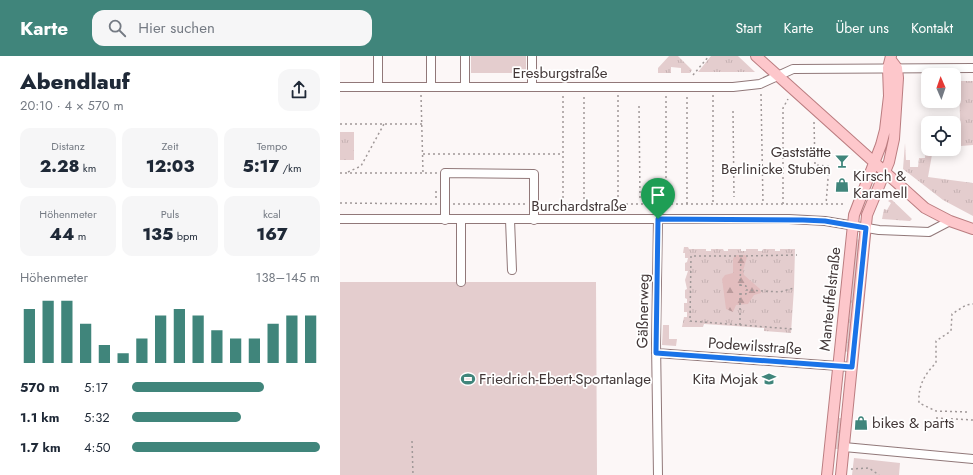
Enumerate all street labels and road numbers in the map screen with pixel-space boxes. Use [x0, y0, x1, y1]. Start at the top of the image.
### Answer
street label: Eresburgstraße [512, 62, 608, 84]
street label: Burchardstraße [531, 195, 627, 217]
street label: Manteuffelstraße [814, 246, 846, 352]
street label: Gäßnerweg [631, 273, 655, 349]
street label: Podewilsstraße [707, 332, 803, 360]

